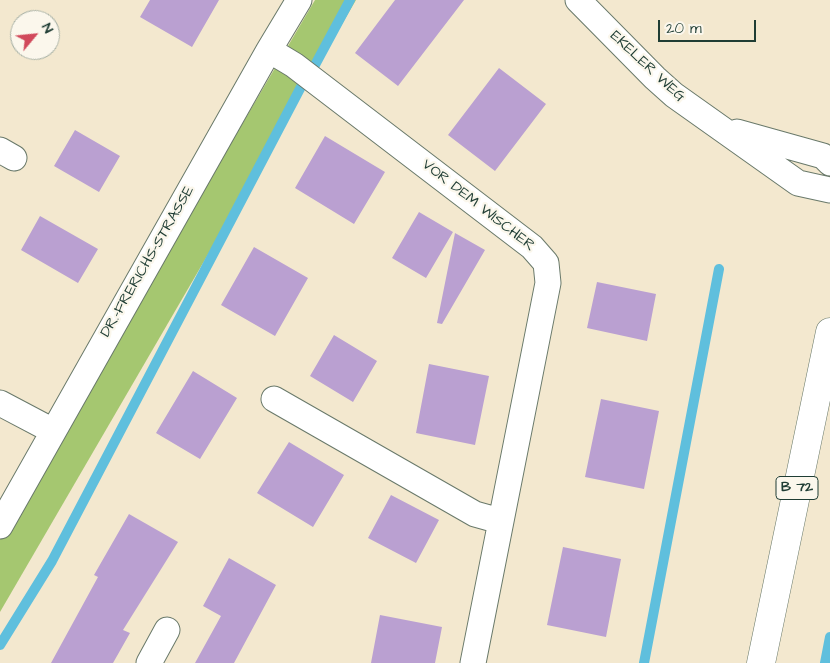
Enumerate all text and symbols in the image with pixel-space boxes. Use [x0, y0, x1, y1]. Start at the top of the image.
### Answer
north arrow [10, 10, 60, 60]
scale bar [660, 10, 758, 42]
text: 20 m [666, 18, 702, 39]
text: N [36, 20, 58, 37]
street label: EKELER WEG [606, 28, 688, 106]
street label: VOR DEM WISCHER [418, 156, 538, 256]
street label: DR.-FRERICHS-STRASSE [97, 183, 199, 341]
road number: B 72 [776, 476, 818, 499]

